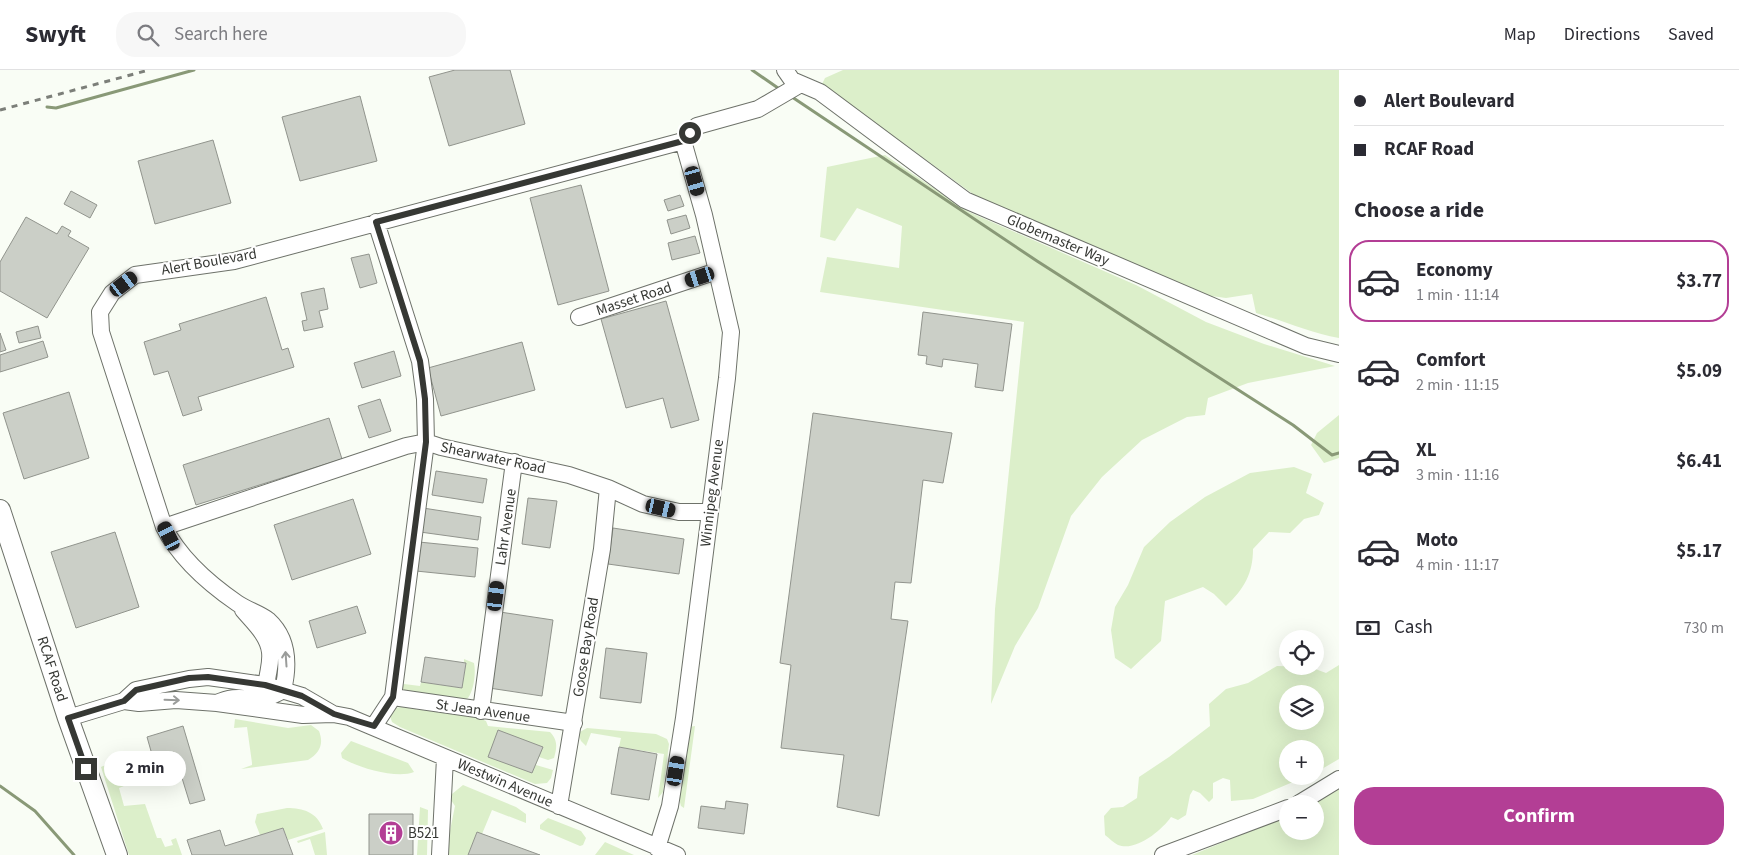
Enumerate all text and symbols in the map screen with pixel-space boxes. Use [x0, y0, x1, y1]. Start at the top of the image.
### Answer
search box [116, 12, 466, 57]
text: Swyft [25, 17, 86, 52]
icon: search [134, 21, 162, 49]
text: Search here [174, 21, 268, 48]
text: Map [1504, 22, 1536, 47]
text: Directions [1564, 22, 1640, 47]
text: Saved [1668, 22, 1714, 47]
text: Alert Boulevard [1384, 88, 1515, 115]
route start [679, 122, 701, 144]
text: RCAF Road [1384, 136, 1474, 163]
car [683, 165, 706, 197]
text: Choose a ride [1354, 194, 1484, 226]
street label: Globemaster Way [1003, 209, 1113, 271]
street label: Alert Boulevard [160, 243, 258, 281]
text: Economy [1416, 257, 1493, 284]
icon: car [1356, 259, 1401, 304]
car [683, 265, 716, 289]
text: $3.77 [1676, 268, 1722, 295]
car [107, 269, 140, 299]
street label: Masset Road [593, 277, 675, 321]
text: 1 min · 11:14 [1416, 284, 1499, 306]
text: Comfort [1416, 347, 1486, 374]
icon: car [1356, 349, 1401, 394]
text: $5.09 [1676, 358, 1722, 385]
text: 2 min · 11:15 [1416, 374, 1499, 396]
street label: Shearwater Road [438, 437, 548, 479]
text: XL [1416, 437, 1437, 464]
street label: Winnipeg Avenue [695, 438, 729, 548]
icon: car [1356, 439, 1401, 484]
text: $6.41 [1676, 448, 1722, 475]
text: 3 min · 11:16 [1416, 464, 1499, 486]
street label: Lahr Avenue [490, 487, 522, 567]
car [644, 497, 677, 519]
car [155, 519, 182, 553]
text: Moto [1416, 527, 1458, 554]
icon: car [1356, 529, 1401, 574]
text: $5.17 [1676, 538, 1722, 565]
text: 4 min · 11:17 [1416, 554, 1499, 576]
car [486, 580, 505, 612]
street label: Goose Bay Road [568, 596, 604, 698]
icon: cash [1354, 614, 1382, 642]
text: Cash [1394, 614, 1433, 641]
text: 730 m [1684, 617, 1724, 639]
map controls [1279, 630, 1324, 840]
button: locate [1279, 630, 1324, 675]
street label: RCAF Road [32, 633, 72, 705]
one-way arrow [282, 652, 291, 668]
button: layers [1279, 685, 1324, 730]
street label: St Jean Avenue [434, 694, 532, 728]
one-way arrow [164, 696, 180, 705]
button: + [1279, 740, 1324, 785]
callout: 2 min [104, 752, 186, 786]
street label: Westwin Avenue [454, 753, 556, 813]
car [666, 755, 685, 787]
text: 2 min [126, 757, 164, 779]
route end [75, 758, 97, 780]
button: Confirm [1354, 787, 1724, 845]
button: − [1279, 795, 1324, 840]
building icon: B521 [378, 820, 404, 846]
place label: B521 [408, 823, 439, 844]

